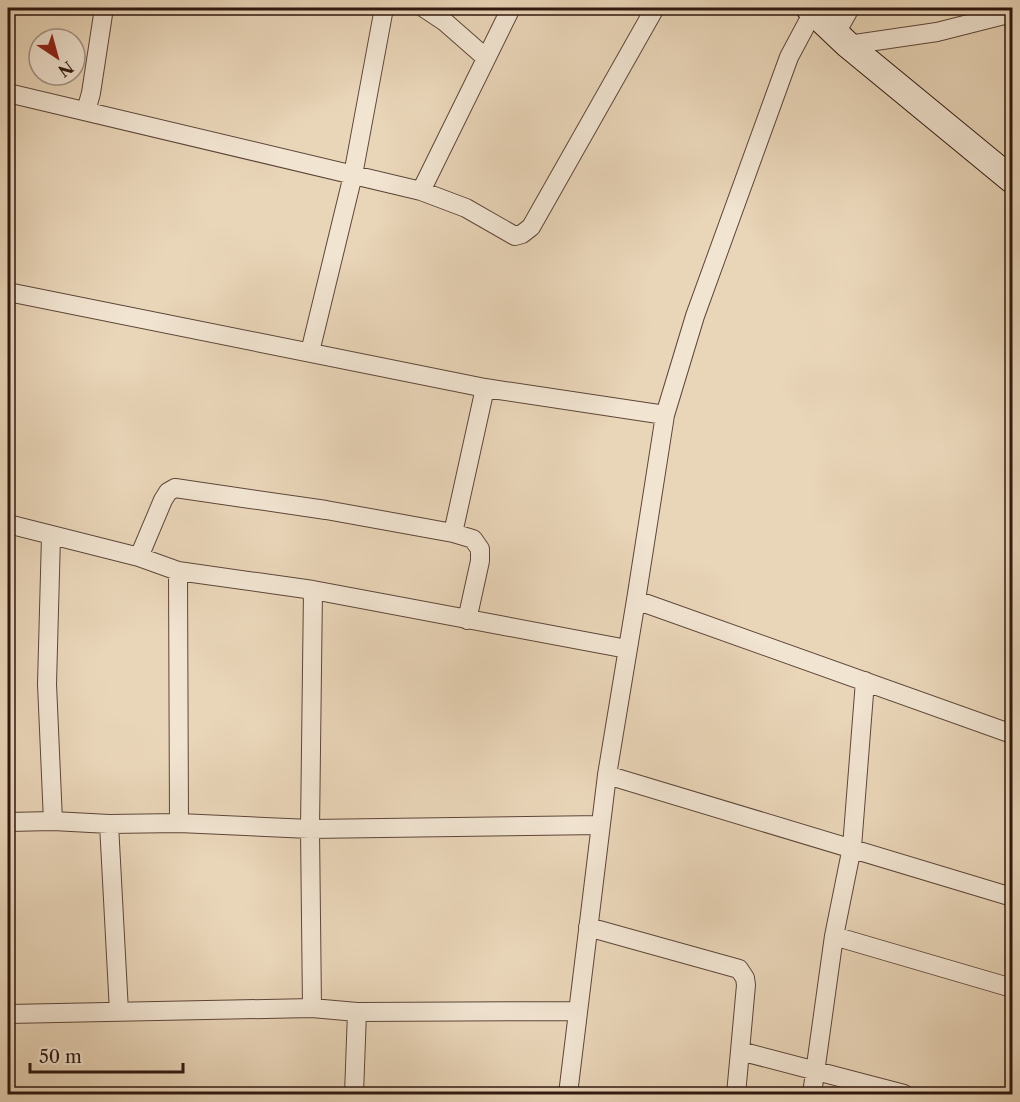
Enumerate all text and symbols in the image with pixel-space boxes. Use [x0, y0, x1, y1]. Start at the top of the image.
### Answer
north arrow [27, 27, 87, 87]
text: N [54, 57, 77, 81]
scale bar [30, 1036, 183, 1074]
text: 50 m [39, 1046, 82, 1068]

